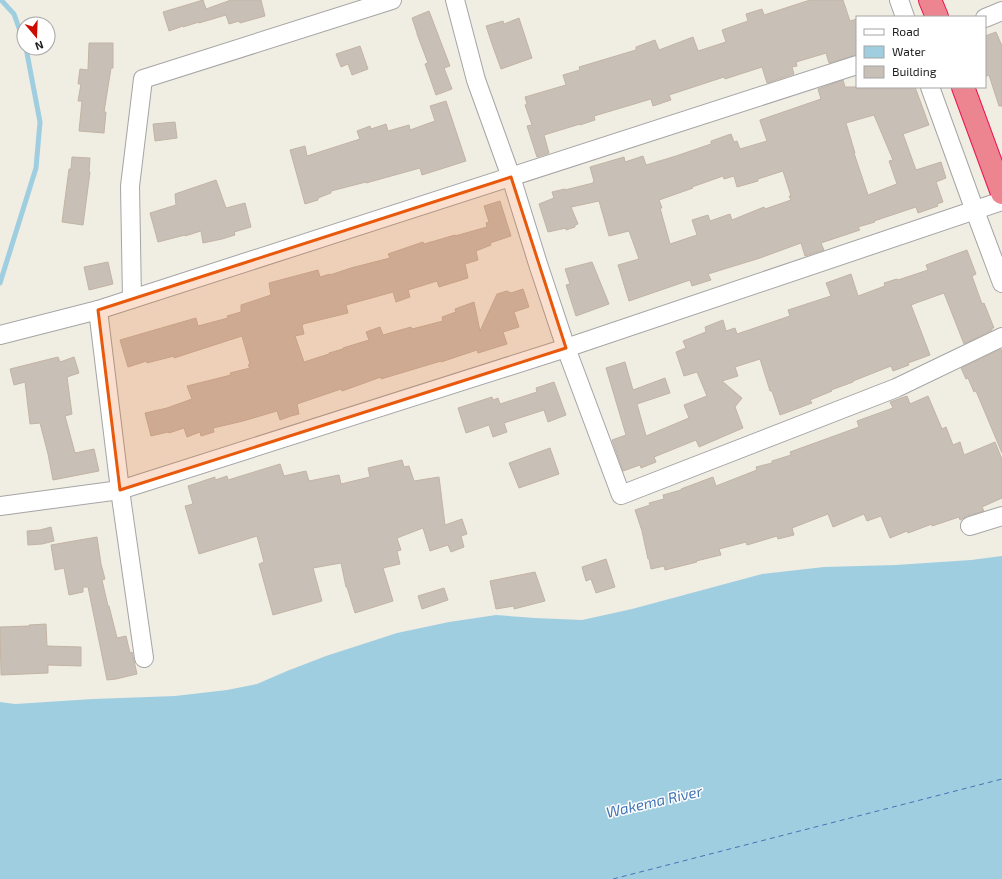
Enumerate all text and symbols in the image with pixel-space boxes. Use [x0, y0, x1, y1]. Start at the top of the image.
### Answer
north arrow [16, 16, 56, 56]
legend [856, 16, 986, 88]
text: Road [892, 24, 920, 38]
text: N [33, 38, 45, 53]
text: Water [892, 44, 926, 58]
text: Building [892, 64, 937, 78]
water label: Wakema River [604, 781, 705, 821]

